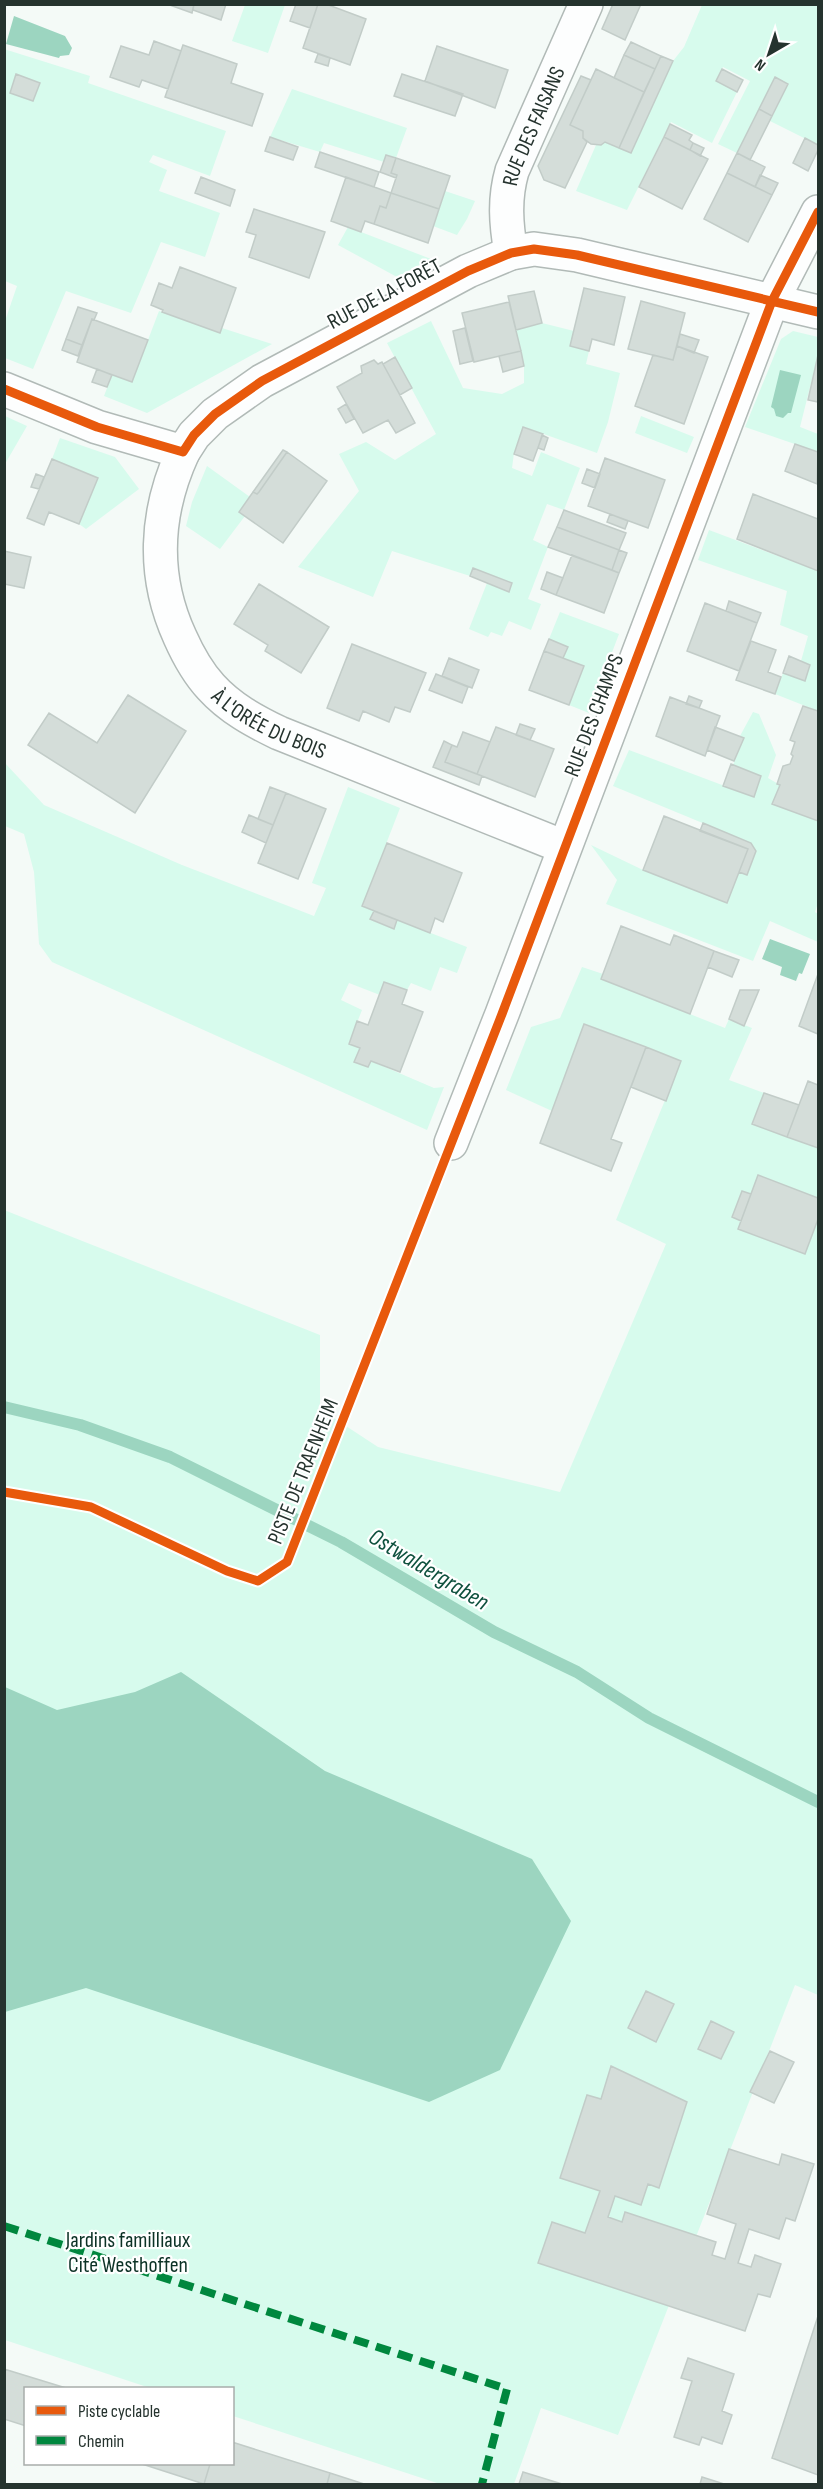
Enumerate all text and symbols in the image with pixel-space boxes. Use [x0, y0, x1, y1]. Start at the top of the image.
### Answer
north arrow [739, 24, 799, 84]
text: N [751, 54, 770, 75]
street label: RUE DES FAISANS [497, 63, 572, 188]
street label: RUE DE LA FORÊT [323, 253, 447, 336]
street label: RUE DES CHAMPS [559, 650, 630, 781]
street label: À L'ORÉE DU BOIS [205, 683, 330, 766]
street label: PISTE DE TRAENHEIM [262, 1395, 345, 1548]
water label: Ostwaldergraben [363, 1522, 494, 1617]
park label: Jardins familliaux Cité Westhoffen [65, 2227, 191, 2279]
legend [24, 2387, 234, 2465]
text: Piste cyclable [78, 2401, 160, 2422]
text: Chemin [78, 2431, 124, 2452]

